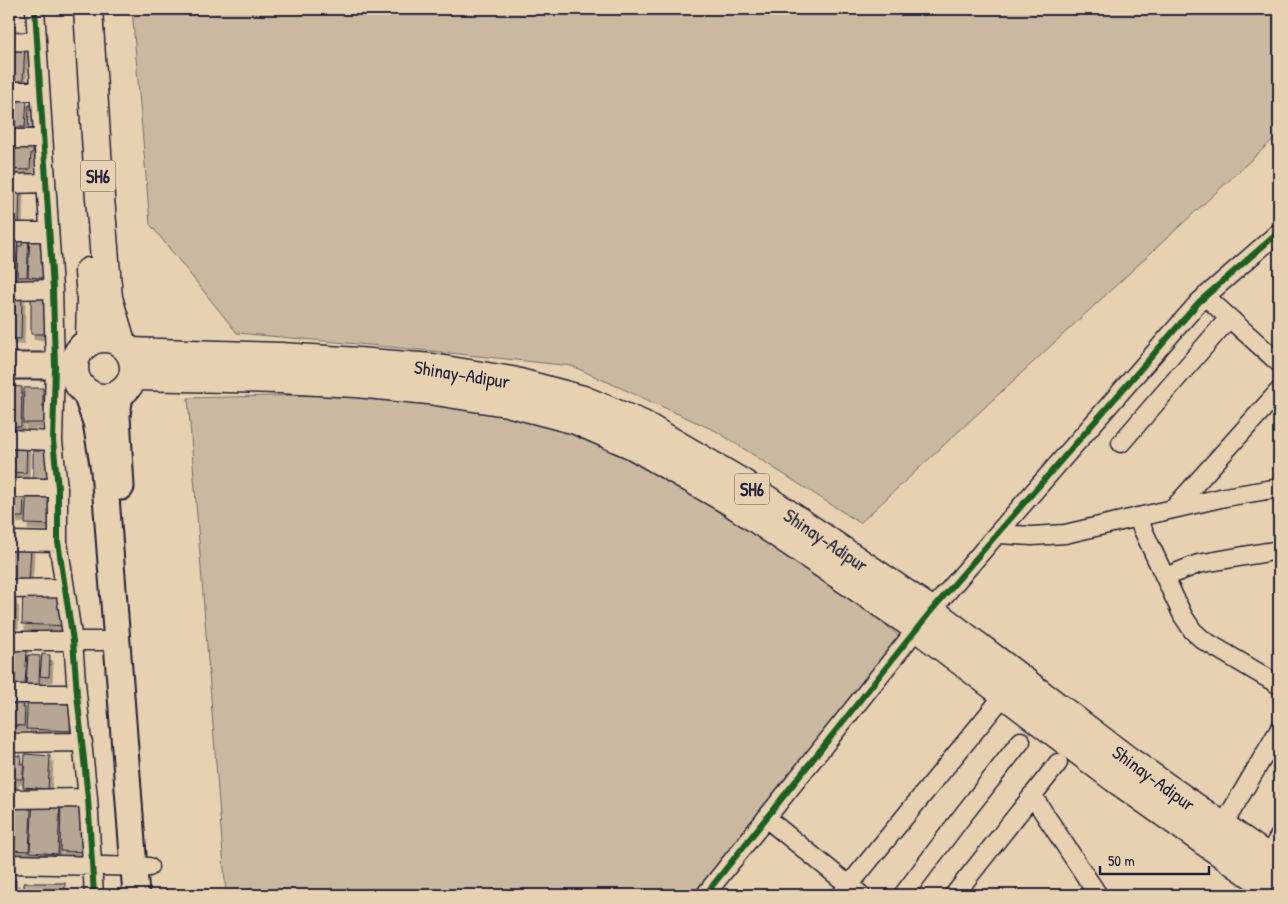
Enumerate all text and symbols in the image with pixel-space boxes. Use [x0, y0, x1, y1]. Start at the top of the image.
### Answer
road number: SH6 [80, 160, 116, 192]
street label: Shinay-Adipur [412, 354, 512, 395]
road number: SH6 [734, 474, 770, 504]
street label: Shinay-Adipur [779, 502, 874, 578]
street label: Shinay-Adipur [1107, 739, 1201, 817]
scale bar [1100, 844, 1209, 876]
text: 50 m [1108, 850, 1135, 871]

